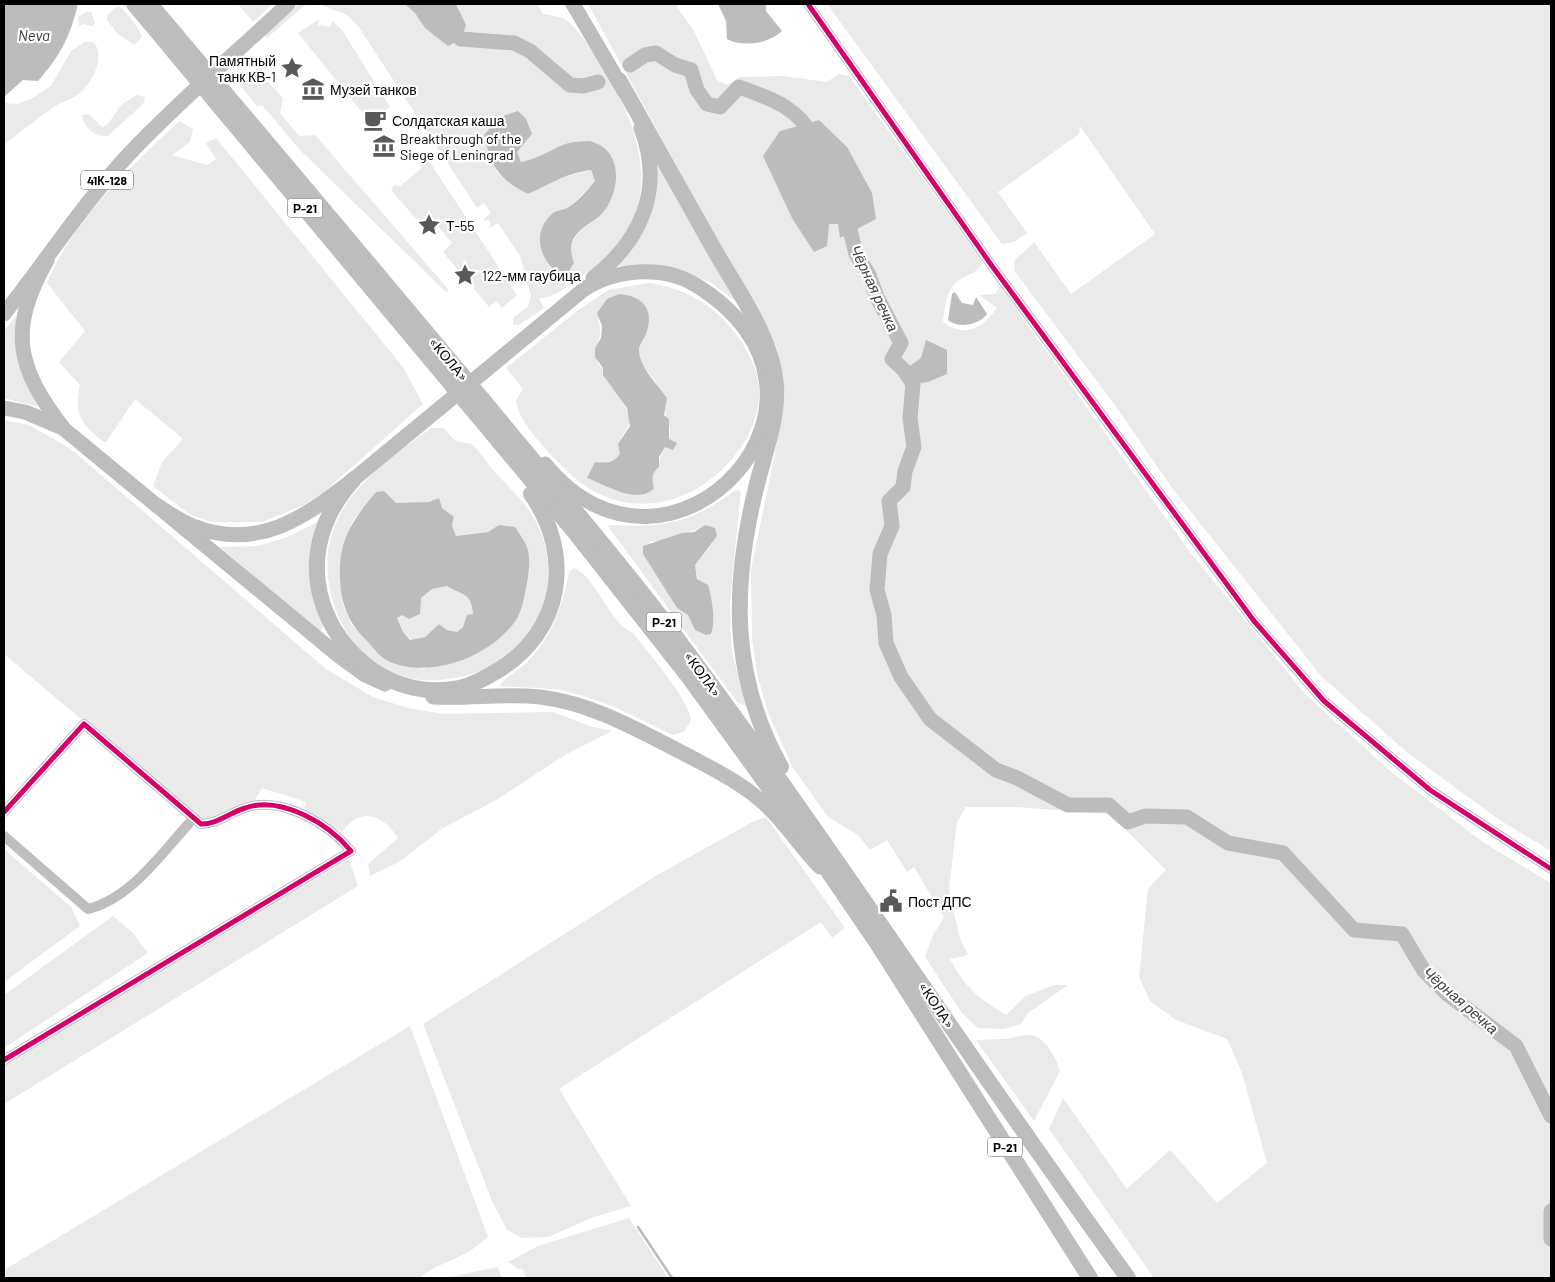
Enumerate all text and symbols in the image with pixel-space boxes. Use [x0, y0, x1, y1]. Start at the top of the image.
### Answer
water label: Neva [18, 26, 50, 44]
place label: Памятный танк КВ-1 [209, 52, 276, 85]
place icon: Памятный танк КВ-1 [279, 55, 305, 81]
museum icon: Музей танков [300, 76, 326, 102]
place label: Музей танков [330, 81, 417, 98]
cafe icon: Солдатская каша [362, 107, 388, 133]
place label: Солдатская каша [392, 112, 505, 129]
place label: Breakthrough of the Siege of Leningrad [400, 130, 521, 163]
museum icon: Breakthrough of the Siege of Leningrad [371, 133, 397, 159]
road number: 41К-128 [81, 170, 133, 190]
road number: Р-21 [288, 198, 322, 218]
place icon: Т-55 [416, 212, 442, 238]
place label: Т-55 [446, 217, 474, 234]
water label: Чёрная речка [847, 242, 903, 334]
place icon: 122-мм гаубица [452, 262, 478, 288]
place label: 122-мм гаубица [482, 267, 581, 284]
street label: «КОЛА» [426, 333, 472, 385]
road number: Р-21 [646, 612, 682, 632]
street label: «КОЛА» [681, 648, 725, 700]
public building icon: Пост ДПС [878, 888, 904, 914]
place label: Пост ДПС [908, 893, 972, 910]
water label: Чёрная речка [1420, 963, 1502, 1037]
street label: «КОЛА» [915, 979, 959, 1031]
road number: Р-21 [988, 1138, 1022, 1156]

